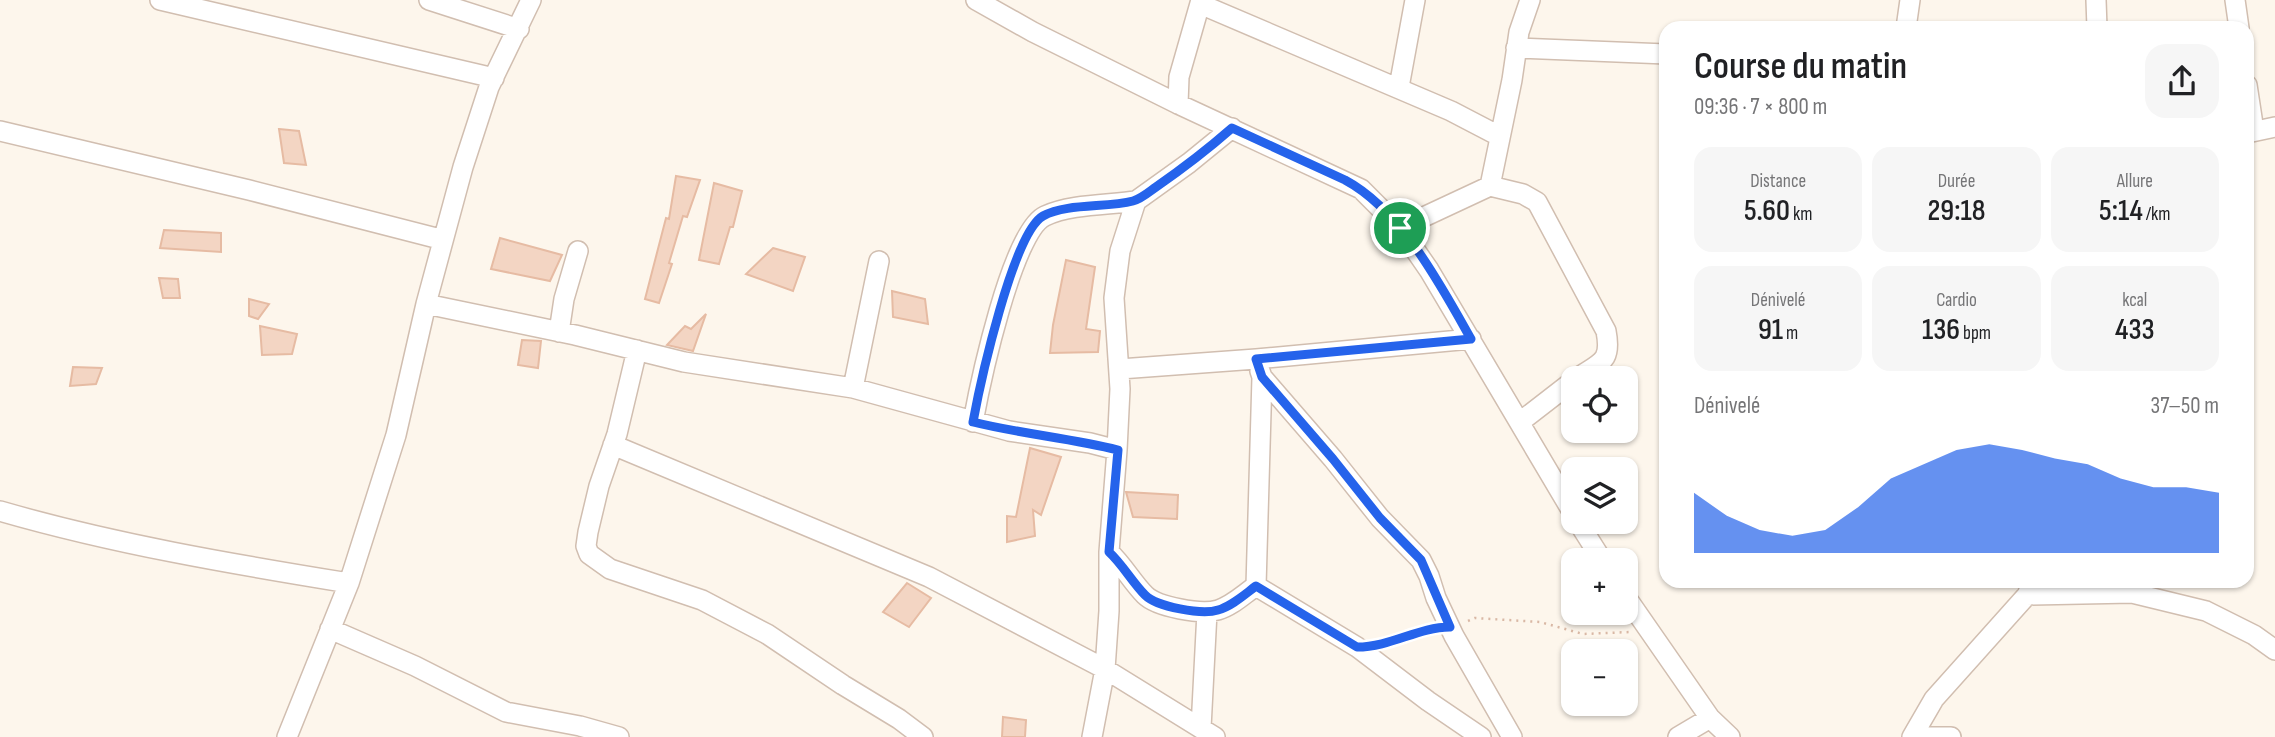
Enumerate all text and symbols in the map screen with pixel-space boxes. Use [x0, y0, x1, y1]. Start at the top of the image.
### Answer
text: Course du matin [1694, 44, 1907, 89]
button: share [2145, 44, 2219, 118]
text: 09:36 · 7 × 800 m [1694, 93, 1827, 121]
text: Distance [1750, 170, 1806, 193]
text: Durée [1938, 170, 1975, 193]
text: Allure [2117, 170, 2153, 193]
text: 5.60 [1744, 193, 1790, 229]
text: 29:18 [1928, 193, 1985, 229]
text: 5:14 [2099, 193, 2143, 229]
pin [1370, 198, 1430, 258]
text: km [1790, 203, 1812, 226]
text: /km [2143, 203, 2171, 226]
icon: arrive [1381, 209, 1419, 247]
text: Dénivelé [1751, 289, 1806, 312]
text: Cardio [1936, 289, 1977, 312]
text: kcal [2122, 289, 2147, 312]
text: 91 [1758, 312, 1783, 348]
text: 136 [1922, 312, 1960, 348]
text: 433 [2115, 312, 2155, 348]
text: m [1783, 322, 1798, 345]
text: bpm [1960, 322, 1991, 345]
map controls [1561, 366, 1638, 716]
button: locate [1561, 366, 1638, 443]
text: Dénivelé [1694, 392, 1760, 420]
text: 37–50 m [2151, 392, 2219, 420]
button: layers [1561, 457, 1638, 534]
button: + [1561, 548, 1638, 625]
button: − [1561, 639, 1638, 716]

